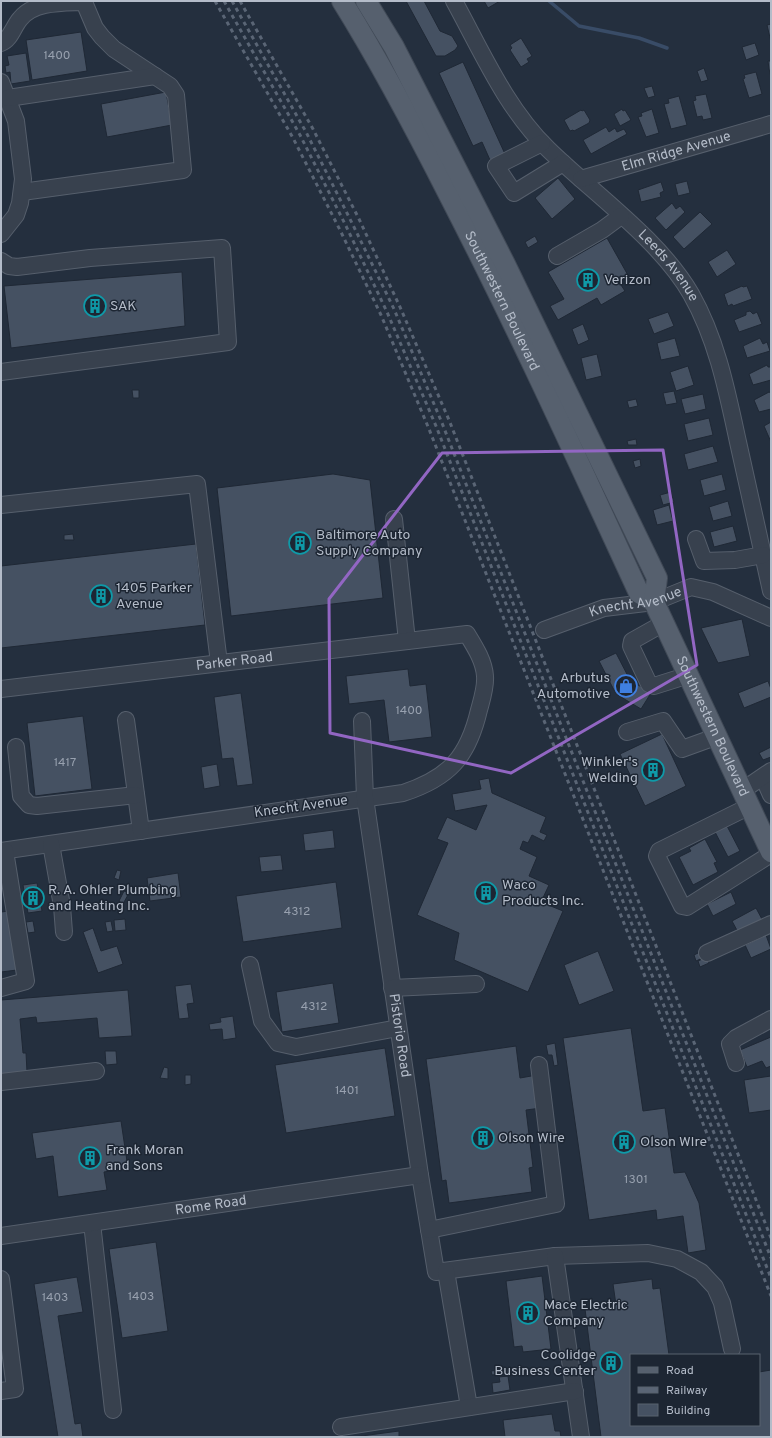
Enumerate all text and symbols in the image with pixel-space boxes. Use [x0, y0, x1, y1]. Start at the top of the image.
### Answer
house number: 1400 [43, 48, 71, 64]
street label: Elm Ridge Avenue [619, 128, 733, 175]
street label: Leeds Avenue [634, 226, 702, 304]
street label: Southwestern Boulevard [460, 228, 543, 374]
building icon: Verizon [575, 267, 601, 293]
place label: Verizon [604, 272, 651, 289]
building icon: SAK [82, 293, 108, 319]
place label: SAK [110, 298, 136, 315]
place label: Baltimore Auto Supply Company [316, 527, 422, 560]
building icon: Baltimore Auto Supply Company [287, 530, 313, 556]
place label: 1405 Parker Avenue [116, 580, 193, 613]
building icon: 1405 Parker Avenue [88, 583, 114, 609]
street label: Knecht Avenue [587, 583, 684, 621]
street label: Parker Road [195, 648, 274, 674]
street label: Southwestern Boulevard [672, 653, 752, 799]
place label: Arbutus Automotive [537, 670, 610, 703]
shop icon: Arbutus Automotive [613, 673, 639, 699]
house number: 1400 [395, 703, 423, 719]
place label: Winkler's Welding [581, 754, 638, 787]
house number: 1417 [54, 755, 76, 771]
building icon: Winkler's Welding [640, 757, 666, 783]
street label: Knecht Avenue [253, 792, 349, 822]
place label: Waco Products Inc. [502, 877, 584, 910]
building icon: Waco Products Inc. [473, 880, 499, 906]
place label: R. A. Ohler Plumbing and Heating Inc. [48, 882, 177, 915]
building icon: R. A. Ohler Plumbing and Heating Inc. [20, 885, 46, 911]
house number: 4312 [284, 904, 310, 920]
street label: Pistorio Road [385, 993, 414, 1078]
house number: 4312 [301, 999, 327, 1015]
house number: 1401 [335, 1083, 359, 1099]
building icon: Olson Wire [470, 1125, 496, 1151]
building icon: Olson WIre [611, 1129, 637, 1155]
place label: Olson Wire [498, 1130, 565, 1147]
place label: Olson WIre [640, 1134, 707, 1151]
place label: Frank Moran and Sons [106, 1142, 184, 1175]
building icon: Frank Moran and Sons [77, 1145, 103, 1171]
house number: 1301 [624, 1172, 648, 1188]
street label: Rome Road [174, 1192, 248, 1219]
house number: 1403 [128, 1289, 154, 1305]
house number: 1403 [42, 1290, 68, 1306]
place label: Mace Electric Company [544, 1297, 628, 1330]
building icon: Mace Electric Company [515, 1300, 541, 1326]
place label: Coolidge Business Center [494, 1347, 597, 1380]
building icon: Coolidge Business Center [598, 1350, 624, 1376]
legend [630, 1354, 760, 1426]
text: Road [666, 1363, 694, 1379]
text: Railway [666, 1383, 707, 1399]
text: Building [666, 1403, 710, 1419]

